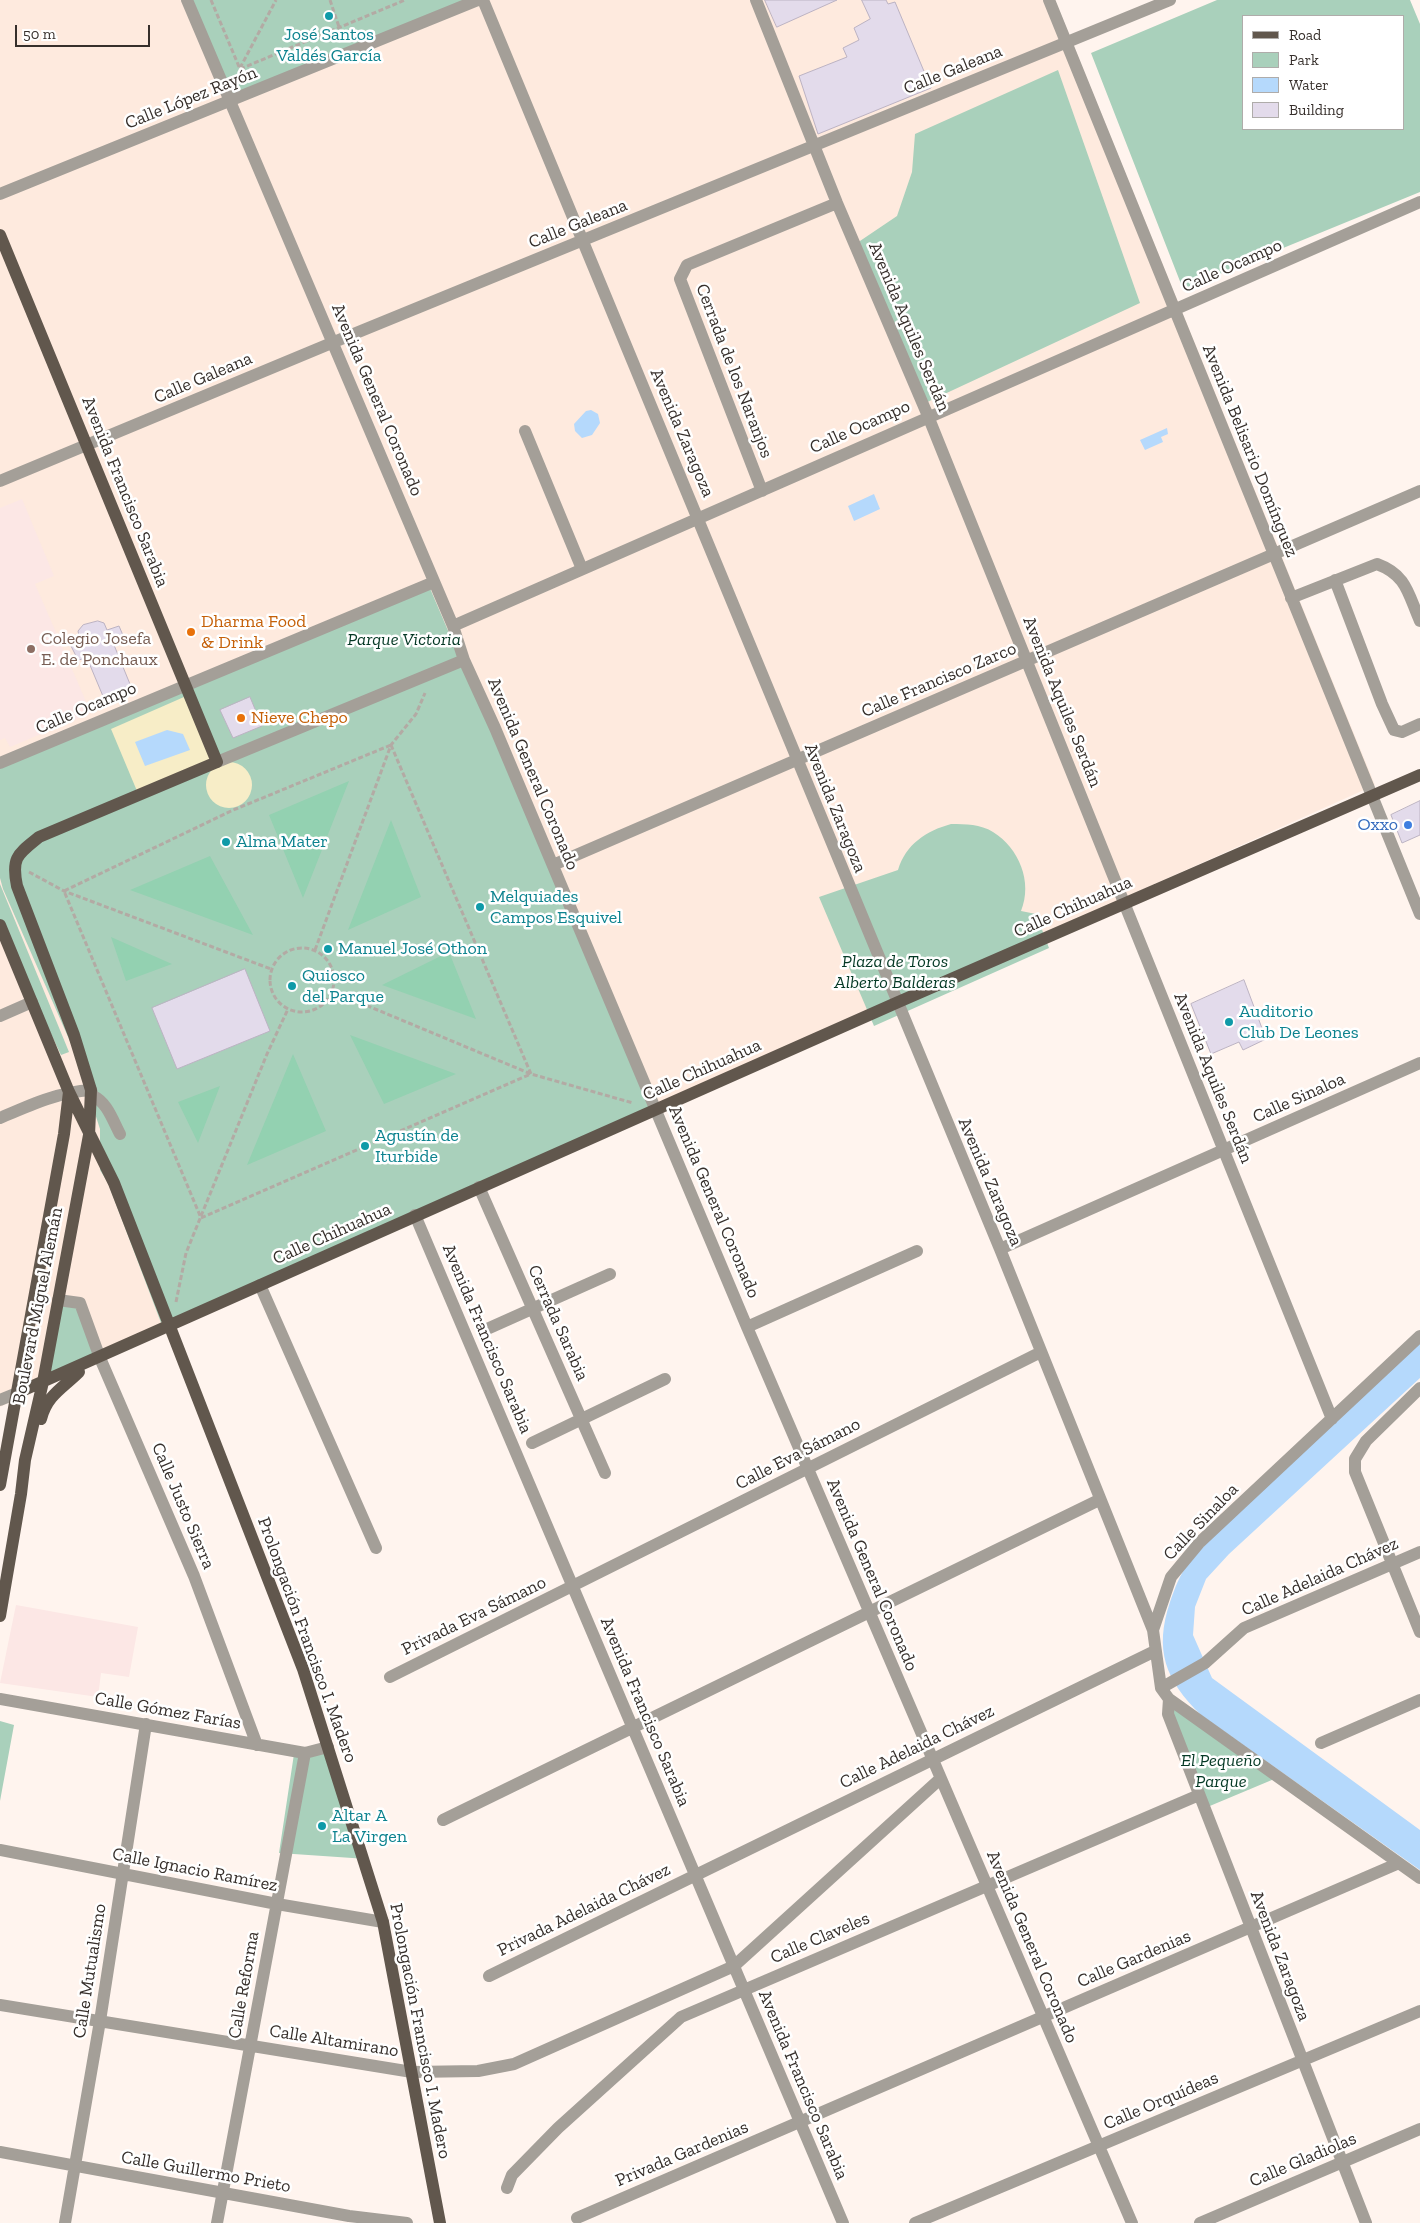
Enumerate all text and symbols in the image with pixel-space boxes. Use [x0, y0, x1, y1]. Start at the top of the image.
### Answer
marker: José Santos Valdés García [323, 10, 335, 22]
scale bar [18, 15, 152, 47]
legend [1242, 15, 1405, 130]
place label: José Santos Valdés García [276, 24, 382, 66]
text: 50 m [23, 25, 56, 43]
text: Road [1289, 26, 1321, 44]
street label: Calle Galeana [900, 40, 1006, 100]
text: Park [1289, 51, 1319, 69]
street label: Calle López Rayón [122, 62, 260, 134]
text: Water [1289, 76, 1329, 94]
text: Building [1289, 101, 1344, 119]
street label: Calle Galeana [525, 194, 631, 254]
street label: Calle Ocampo [1179, 234, 1285, 298]
street label: Avenida Aquiles Serdán [863, 239, 955, 415]
street label: Cerrada de los Naranjos [691, 281, 777, 461]
street label: Avenida General Coronado [327, 301, 427, 499]
street label: Avenida Belisario Domínguez [1197, 342, 1303, 560]
street label: Calle Galeana [151, 348, 255, 408]
street label: Avenida Zaragoza [645, 365, 719, 501]
street label: Avenida Francisco Sarabia [77, 394, 173, 590]
street label: Calle Ocampo [807, 395, 913, 459]
place label: Dharma Food & Drink [201, 611, 306, 654]
street label: Avenida Aquiles Serdán [1018, 614, 1106, 790]
marker: Dharma Food & Drink [185, 626, 197, 638]
place label: Colegio Josefa E. de Ponchaux [41, 628, 158, 670]
park label: Parque Victoria [347, 629, 461, 651]
street label: Calle Francisco Zarco [858, 638, 1020, 722]
marker: Colegio Josefa E. de Ponchaux [25, 643, 37, 655]
street label: Avenida General Coronado [483, 675, 583, 873]
street label: Calle Ocampo [32, 677, 140, 739]
place label: Nieve Chepo [251, 707, 348, 729]
marker: Nieve Chepo [235, 712, 247, 724]
street label: Avenida Zaragoza [799, 740, 871, 876]
place label: Oxxo [1358, 814, 1398, 836]
marker: Oxxo [1402, 819, 1414, 831]
place label: Alma Mater [236, 831, 328, 853]
marker: Alma Mater [220, 836, 232, 848]
street label: Calle Chihuahua [1011, 871, 1135, 943]
place label: Melquiades Campos Esquivel [490, 886, 622, 929]
marker: Melquiades Campos Esquivel [474, 901, 486, 913]
place label: Manuel José Othon [338, 938, 487, 960]
marker: Manuel José Othon [322, 943, 334, 955]
park label: Plaza de Toros Alberto Balderas [834, 951, 956, 994]
place label: Quiosco del Parque [302, 965, 384, 1008]
marker: Quiosco del Parque [286, 980, 298, 992]
street label: Avenida Aquiles Serdán [1169, 990, 1257, 1166]
place label: Auditorio Club De Leones [1239, 1001, 1359, 1044]
marker: Auditorio Club De Leones [1223, 1016, 1235, 1028]
street label: Calle Chihuahua [640, 1034, 764, 1106]
street label: Calle Sinaloa [1249, 1068, 1349, 1128]
street label: Avenida General Coronado [664, 1103, 764, 1301]
street label: Avenida Zaragoza [953, 1114, 1027, 1250]
place label: Agustín de Iturbide [375, 1125, 459, 1168]
marker: Agustín de Iturbide [359, 1140, 371, 1152]
street label: Calle Chihuahua [270, 1198, 394, 1270]
street label: Boulevard Miguel Alemán [8, 1206, 68, 1406]
street label: Avenida Francisco Sarabia [437, 1241, 537, 1437]
street label: Cerrada Sarabia [523, 1262, 593, 1384]
street label: Calle Eva Sámano [732, 1413, 864, 1495]
street label: Calle Justo Sierra [147, 1440, 219, 1572]
street label: Avenida General Coronado [822, 1476, 922, 1674]
street label: Calle Sinaloa [1159, 1479, 1243, 1565]
street label: Prolongación Francisco I. Madero [252, 1514, 362, 1766]
street label: Calle Adelaida Chávez [1238, 1533, 1402, 1621]
street label: Privada Eva Sámano [398, 1572, 550, 1660]
street label: Avenida Francisco Sarabia [595, 1614, 695, 1810]
street label: Calle Gómez Farías [93, 1687, 243, 1735]
street label: Calle Adelaida Chávez [836, 1700, 998, 1794]
park label: El Pequeño Parque [1181, 1750, 1261, 1792]
place label: Altar A La Virgen [332, 1805, 407, 1848]
marker: Altar A La Virgen [316, 1820, 328, 1832]
street label: Calle Ignacio Ramírez [110, 1843, 280, 1897]
street label: Avenida General Coronado [982, 1848, 1082, 2046]
street label: Privada Adelaida Chávez [494, 1859, 674, 1961]
street label: Avenida Zaragoza [1245, 1888, 1315, 2024]
street label: Prolongación Francisco I. Madero [385, 1901, 455, 2161]
street label: Calle Mutualismo [69, 1902, 111, 2040]
street label: Calle Claveles [767, 1907, 873, 1969]
street label: Calle Gardenias [1074, 1925, 1194, 1993]
street label: Calle Reforma [224, 1930, 264, 2040]
street label: Avenida Francisco Sarabia [753, 1987, 853, 2183]
street label: Calle Altamirano [268, 2020, 400, 2062]
street label: Calle Orquídeas [1100, 2067, 1222, 2135]
street label: Privada Gardenias [612, 2116, 752, 2192]
street label: Calle Gladiolas [1246, 2128, 1360, 2192]
street label: Calle Guillermo Prieto [120, 2146, 292, 2198]

